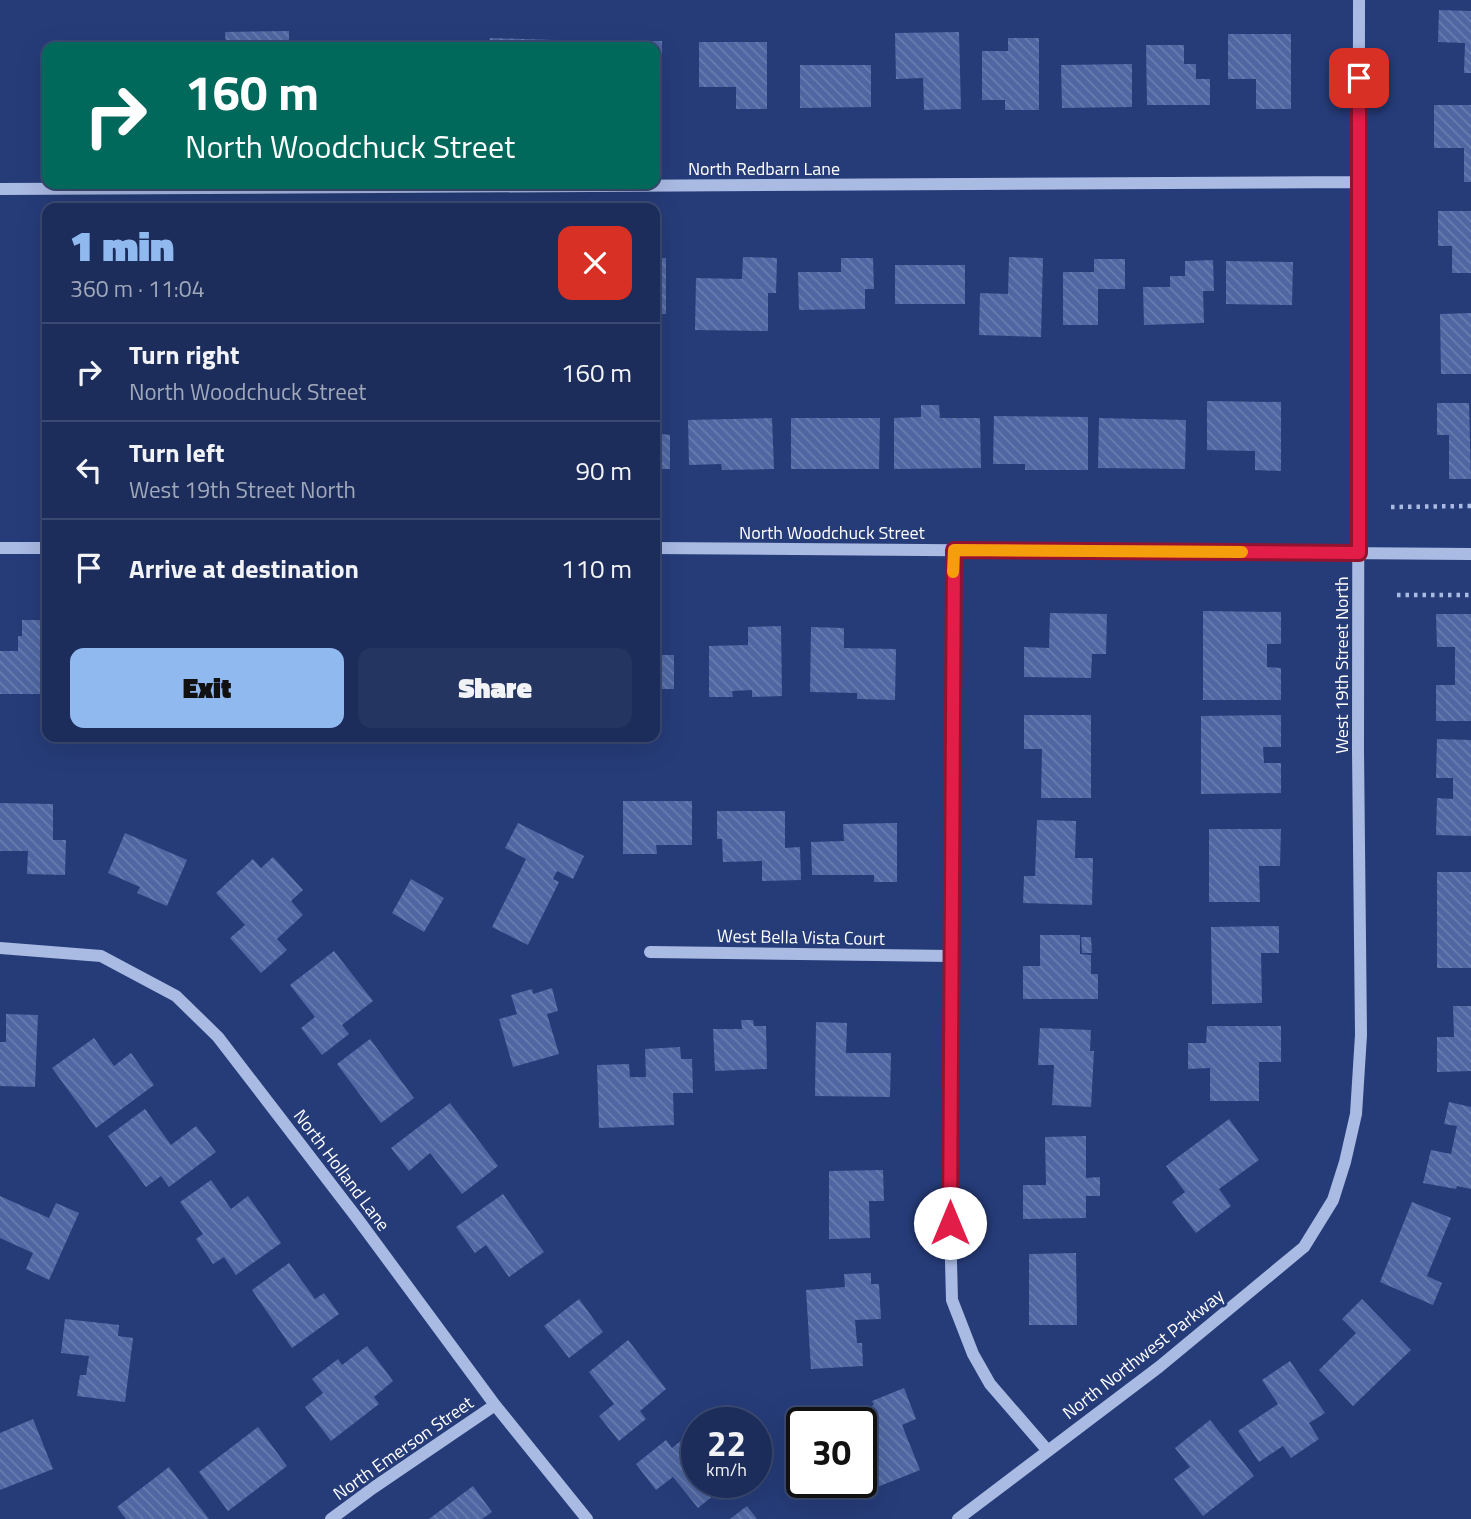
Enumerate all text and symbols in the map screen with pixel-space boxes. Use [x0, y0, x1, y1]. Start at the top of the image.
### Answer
pin [1329, 48, 1389, 108]
text: 160 m [185, 54, 319, 129]
icon: arrive [1340, 59, 1378, 97]
icon: right [70, 70, 161, 161]
text: North Woodchuck Street [185, 122, 515, 170]
street label: North Redbarn Lane [688, 155, 840, 182]
text: 1 min [70, 213, 174, 277]
button: close [558, 226, 632, 300]
text: 360 m · 11:04 [70, 271, 205, 306]
text: Turn right [129, 335, 240, 374]
icon: right [70, 353, 108, 391]
text: 160 m [561, 353, 632, 392]
text: North Woodchuck Street [129, 374, 366, 409]
text: Turn left [129, 433, 224, 472]
icon: left [70, 451, 108, 489]
text: 90 m [575, 451, 632, 490]
text: West 19th Street North [129, 472, 356, 507]
street label: North Woodchuck Street [739, 519, 926, 546]
icon: arrive [70, 549, 108, 587]
text: Arrive at destination [129, 549, 359, 588]
text: 110 m [561, 549, 632, 588]
street label: West 19th Street North [1328, 576, 1355, 754]
button: Exit [70, 648, 344, 728]
button: Share [358, 648, 632, 728]
street label: West Bella Vista Court [717, 922, 886, 952]
street label: North Holland Lane [287, 1103, 397, 1237]
position arrow [913, 1186, 987, 1260]
street label: North Northwest Parkway [1056, 1282, 1230, 1426]
street label: North Emerson Street [327, 1389, 479, 1507]
speed limit sign: 30 [786, 1407, 877, 1498]
text: 22 [707, 1416, 746, 1470]
text: km/h [706, 1456, 747, 1483]

